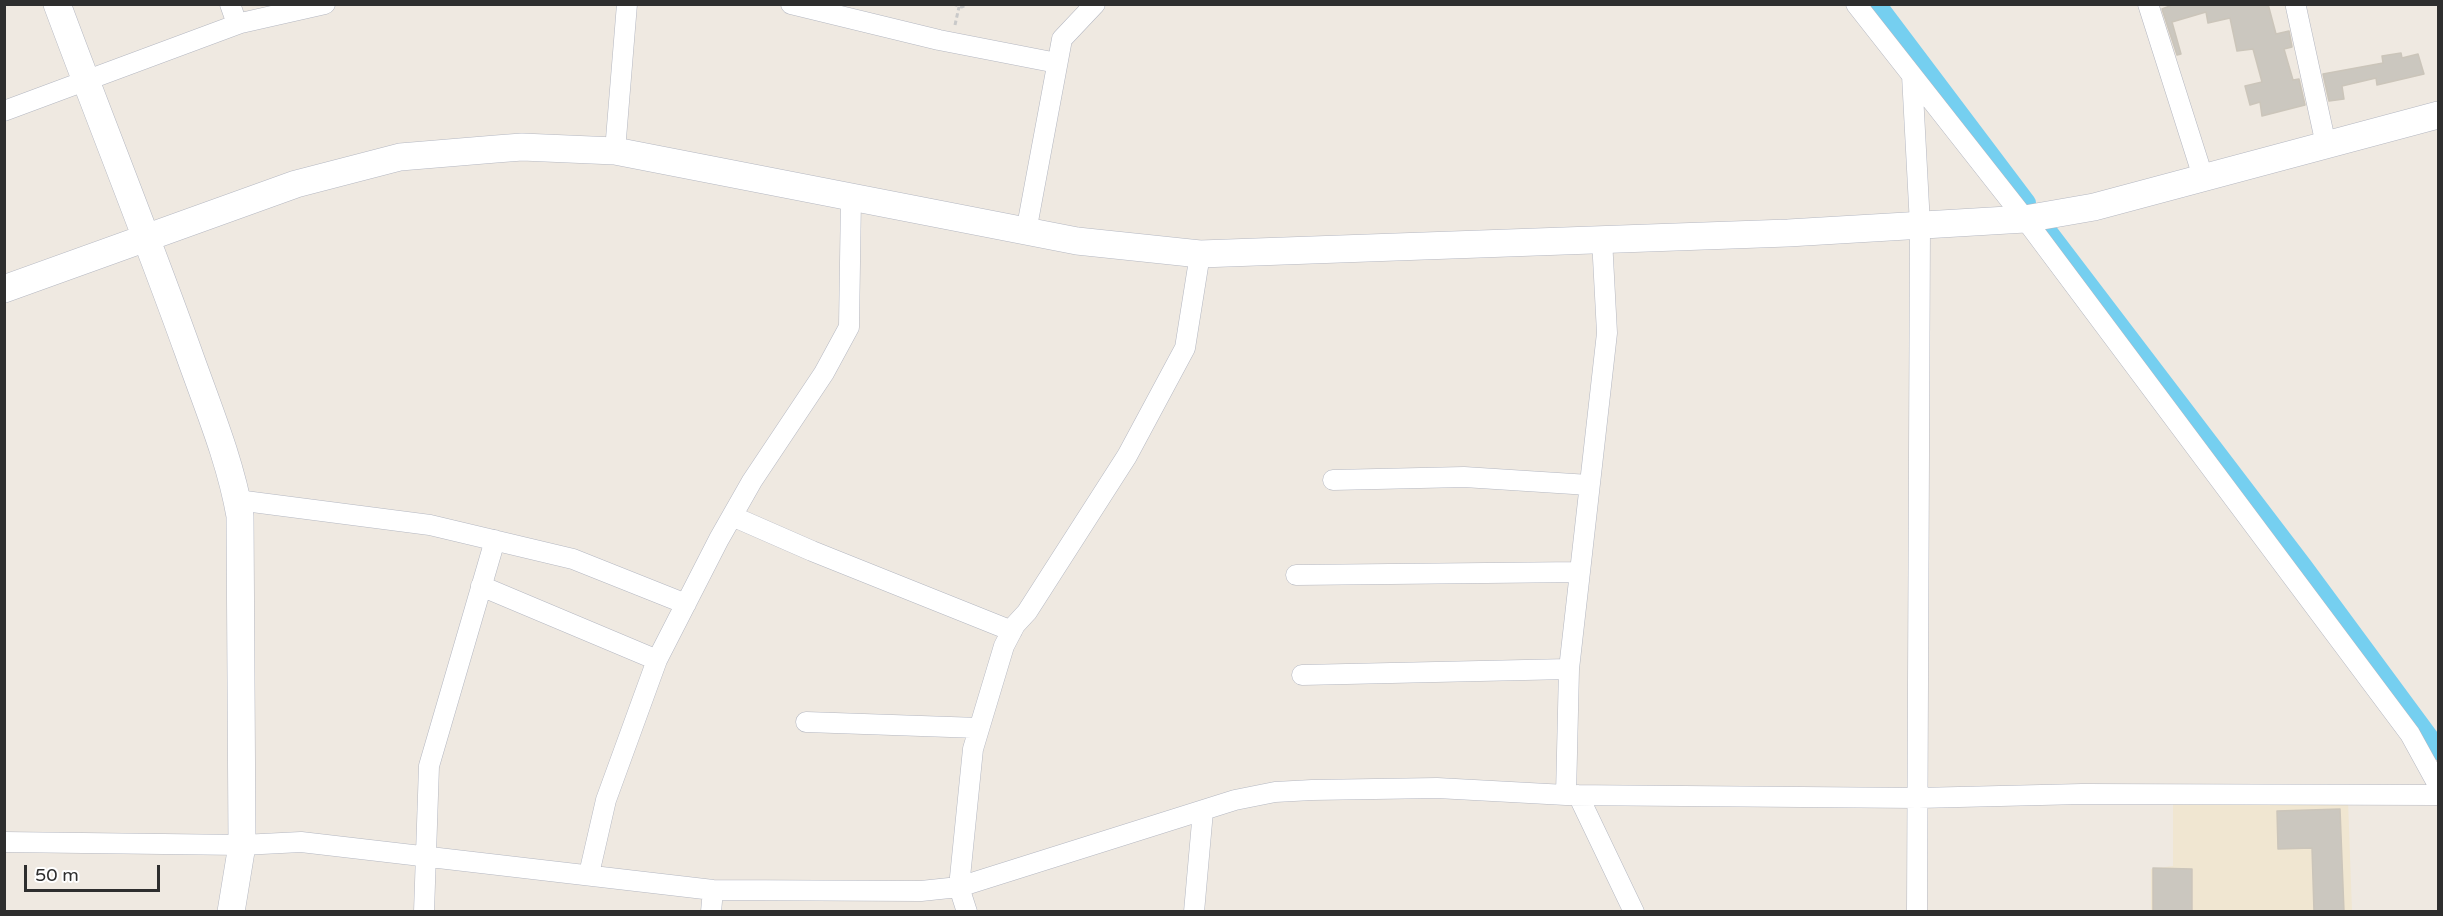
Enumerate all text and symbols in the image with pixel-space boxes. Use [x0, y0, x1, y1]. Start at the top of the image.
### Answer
scale bar [27, 853, 164, 891]
text: 50 m [35, 864, 79, 886]

